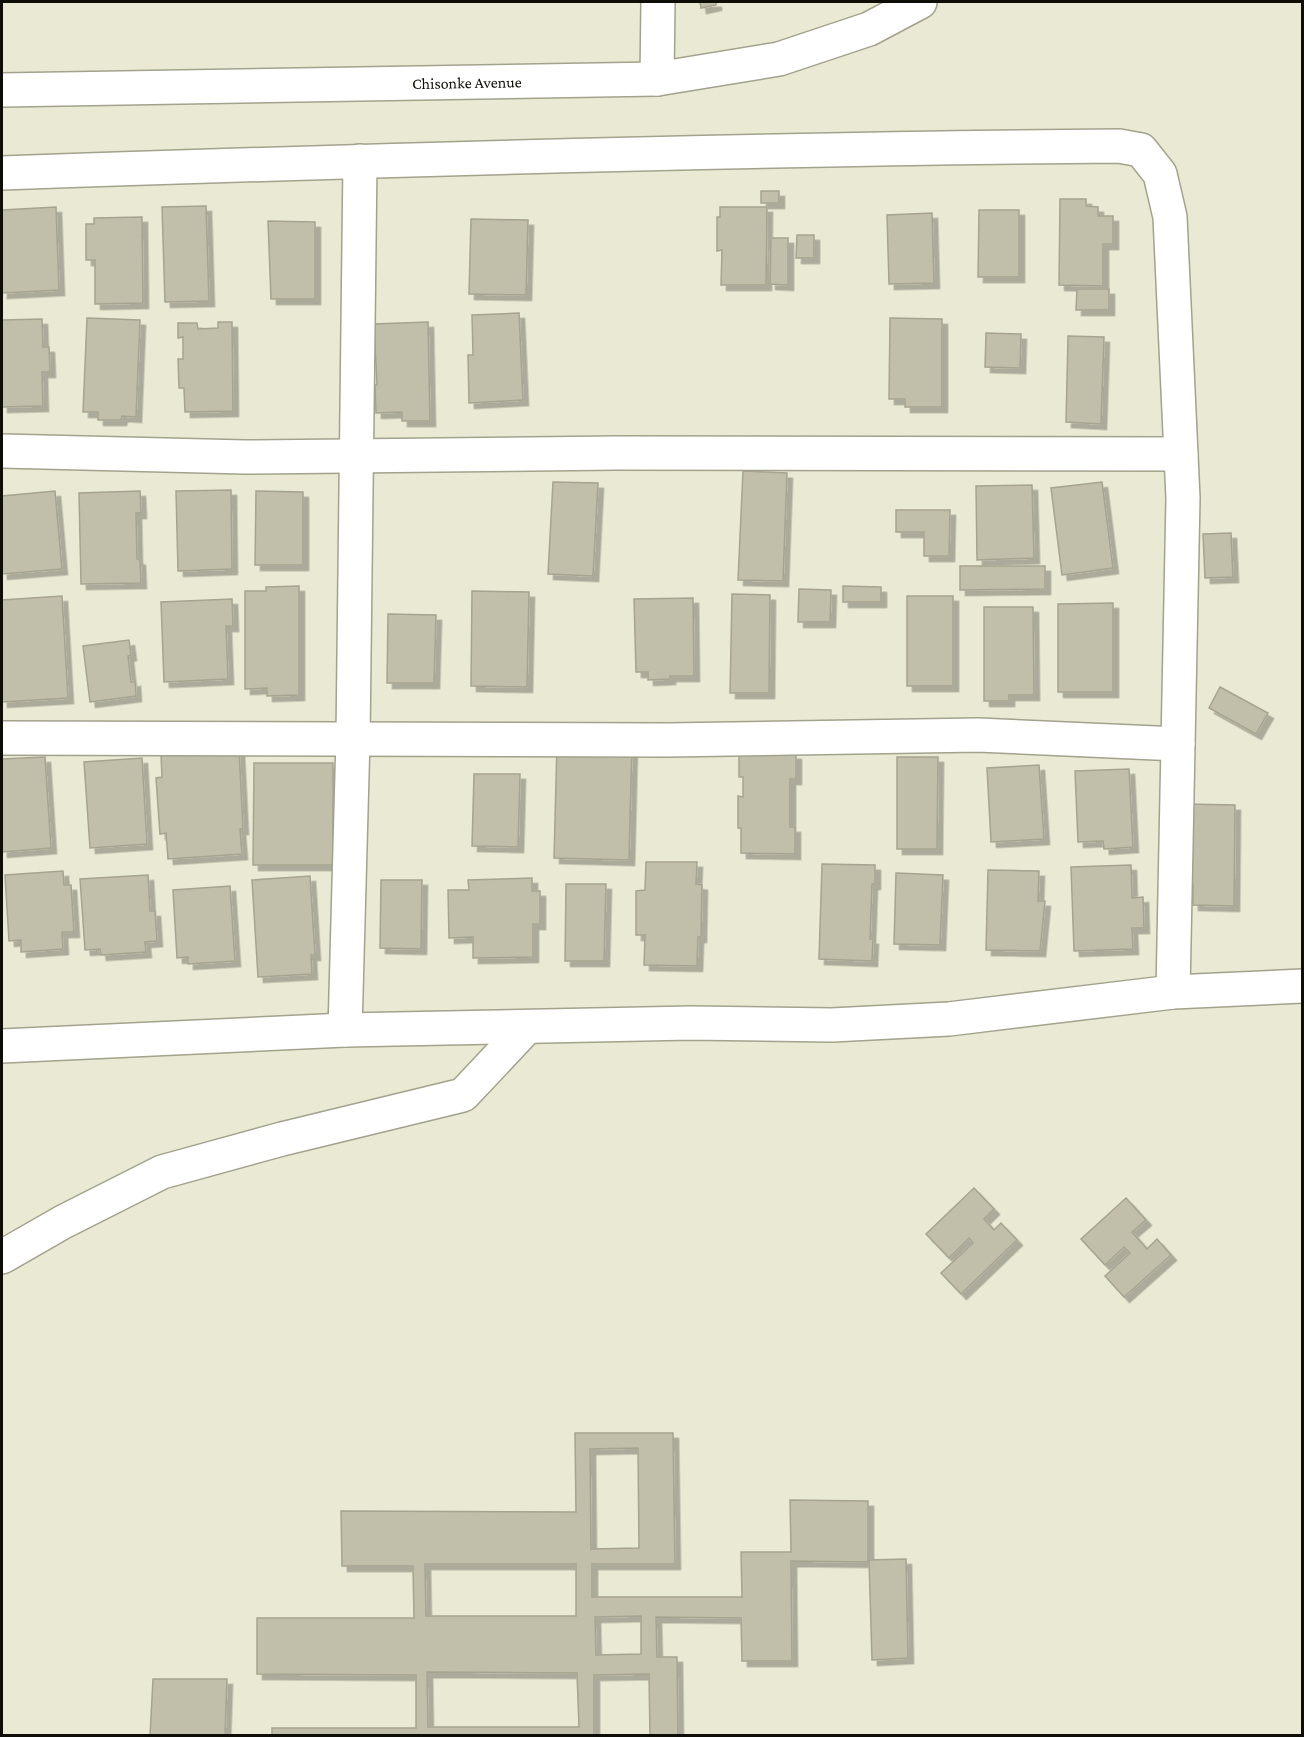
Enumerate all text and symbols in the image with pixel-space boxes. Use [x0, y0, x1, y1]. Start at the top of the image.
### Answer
street label: Chisonke Avenue [412, 73, 522, 92]

